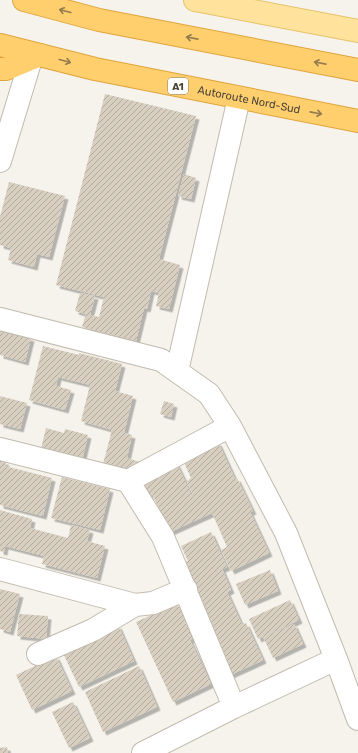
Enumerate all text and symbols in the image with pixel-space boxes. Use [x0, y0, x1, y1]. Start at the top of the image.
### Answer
one-way arrow [59, 7, 72, 14]
one-way arrow [186, 34, 199, 42]
one-way arrow [58, 58, 71, 66]
one-way arrow [314, 58, 327, 66]
road number: A1 [168, 78, 188, 94]
street label: Autoroute Nord-Sud [196, 83, 301, 116]
one-way arrow [309, 109, 322, 117]

